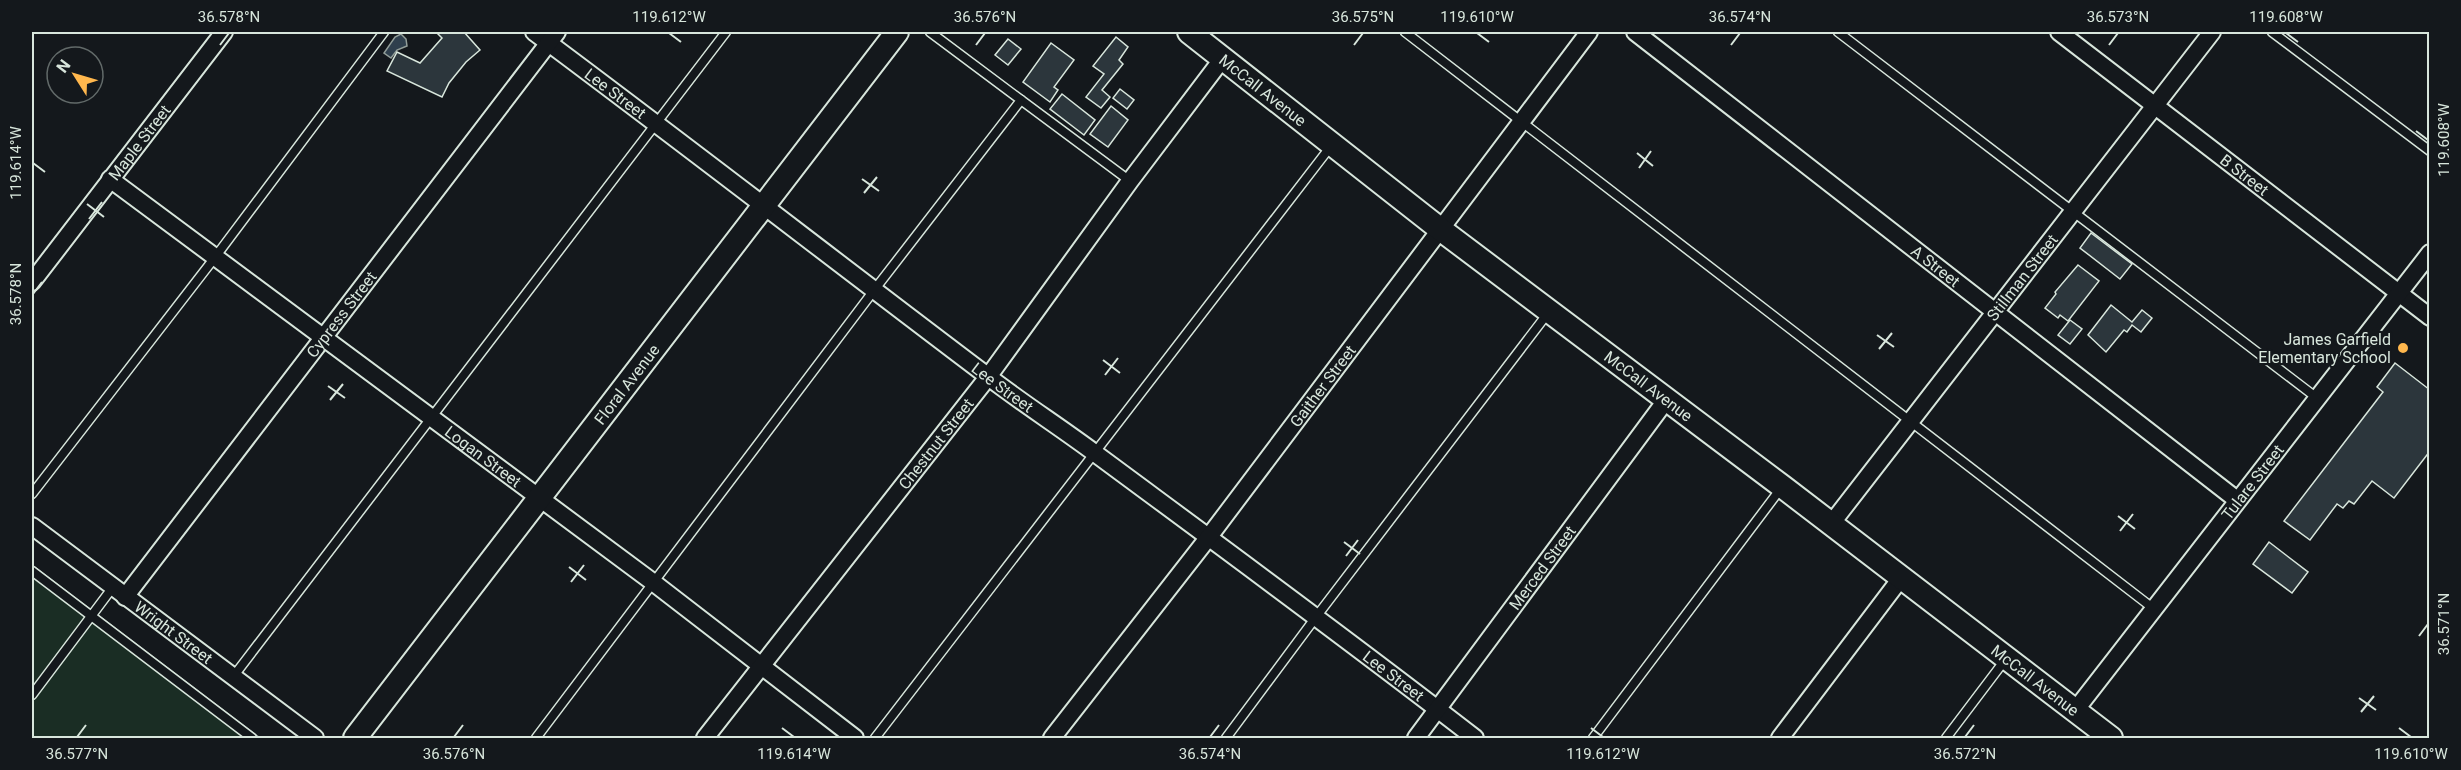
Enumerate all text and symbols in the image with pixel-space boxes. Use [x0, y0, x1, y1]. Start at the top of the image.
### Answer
text: 36.578°N [198, 8, 260, 26]
text: 119.612°W [632, 8, 706, 26]
text: 36.576°N [954, 8, 1016, 26]
text: 36.575°N [1332, 8, 1394, 26]
text: 119.610°W [1440, 8, 1514, 26]
text: 36.574°N [1709, 8, 1771, 26]
text: 36.573°N [2087, 8, 2149, 26]
text: 119.608°W [2249, 8, 2323, 26]
north arrow [45, 45, 105, 105]
street label: McCall Avenue [1215, 50, 1310, 130]
text: N [52, 56, 74, 77]
street label: Lee Street [581, 64, 650, 123]
street label: Maple Street [105, 101, 175, 184]
text: 119.608°W [2435, 103, 2453, 177]
text: 119.614°W [7, 126, 25, 200]
street label: B Street [2216, 150, 2272, 200]
street label: Stillman Street [1983, 231, 2062, 325]
street label: A Street [1907, 241, 1964, 291]
text: 36.578°N [7, 263, 25, 325]
street label: Cypress Street [303, 268, 381, 361]
place label: James Garfield Elementary School [2258, 330, 2391, 367]
street label: Floral Avenue [590, 341, 664, 428]
marker: James Garfield Elementary School [2396, 341, 2410, 355]
street label: Gaither Street [1286, 342, 1360, 431]
street label: McCall Avenue [1600, 347, 1696, 426]
street label: Lee Street [968, 359, 1037, 417]
street label: Chestnut Street [895, 395, 978, 493]
street label: Logan Street [441, 422, 525, 491]
street label: Tulare Street [2218, 441, 2288, 524]
street label: Merced Street [1505, 522, 1580, 614]
text: 36.571°N [2435, 593, 2453, 655]
street label: Wright Street [131, 597, 216, 668]
street label: McCall Avenue [1987, 641, 2083, 720]
street label: Lee Street [1359, 647, 1428, 705]
text: 36.577°N [46, 745, 108, 763]
text: 36.576°N [423, 745, 485, 763]
text: 119.614°W [757, 745, 831, 763]
text: 36.574°N [1179, 745, 1241, 763]
text: 119.612°W [1566, 745, 1640, 763]
text: 36.572°N [1934, 745, 1996, 763]
text: 119.610°W [2374, 745, 2448, 763]

